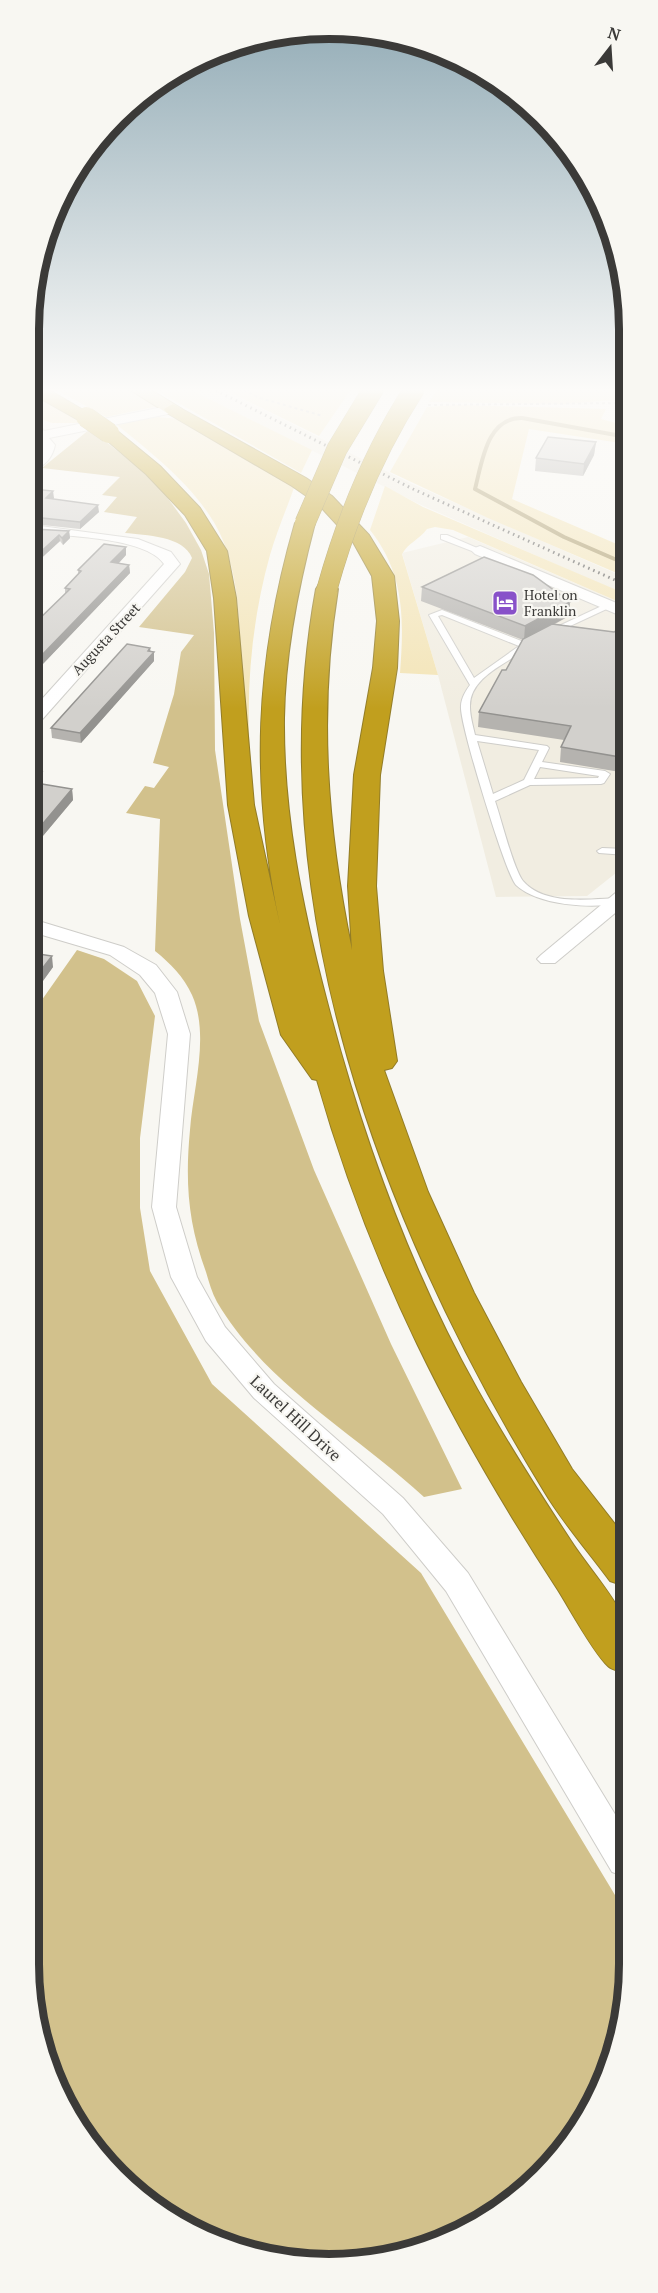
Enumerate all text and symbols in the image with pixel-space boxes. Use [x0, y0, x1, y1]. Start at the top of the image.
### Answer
north arrow [580, 18, 640, 78]
text: N [605, 21, 623, 46]
place label: Hotel on Franklin [524, 585, 578, 620]
hotel icon: Hotel on Franklin [490, 588, 520, 618]
street label: Augusta Street [67, 598, 145, 679]
street label: Laurel Hill Drive [246, 1370, 346, 1466]

